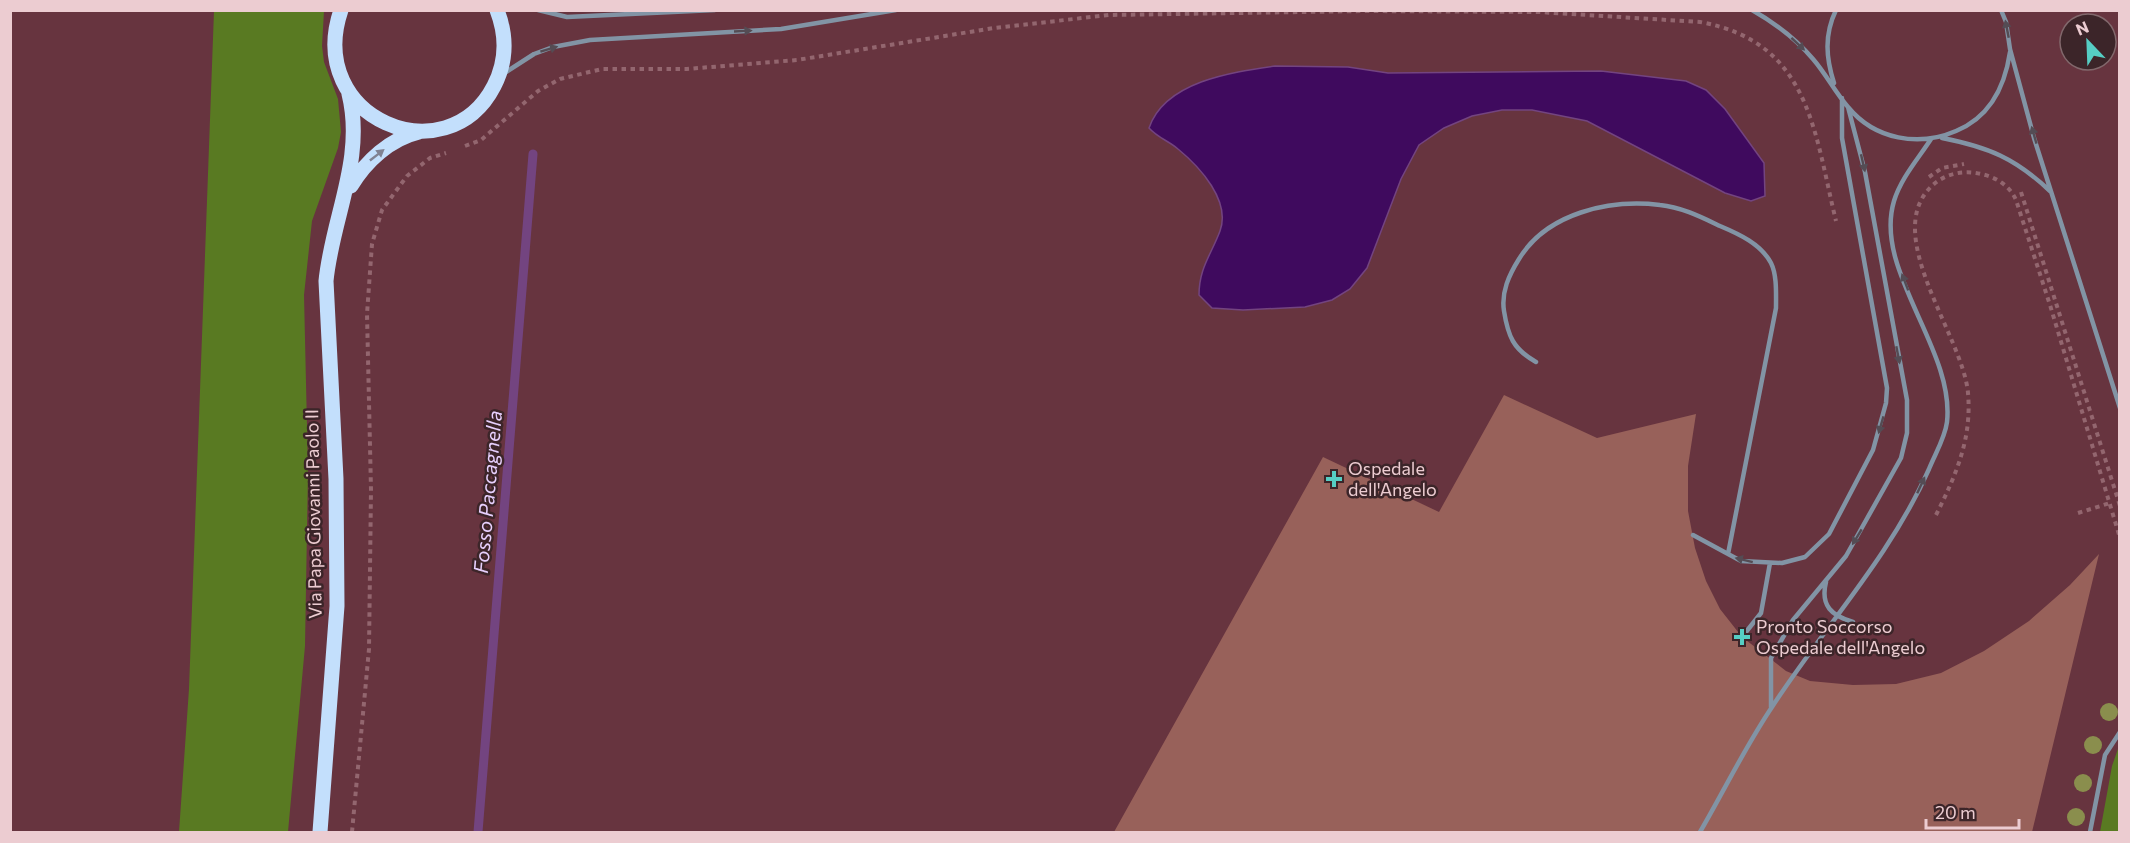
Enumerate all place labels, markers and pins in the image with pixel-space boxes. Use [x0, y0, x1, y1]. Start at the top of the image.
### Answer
place label: Ospedale dell'Angelo [1348, 457, 1437, 500]
marker: Ospedale dell'Angelo [1325, 470, 1343, 488]
place label: Pronto Soccorso Ospedale dell'Angelo [1756, 615, 1925, 658]
marker: Pronto Soccorso Ospedale dell'Angelo [1733, 628, 1751, 646]

